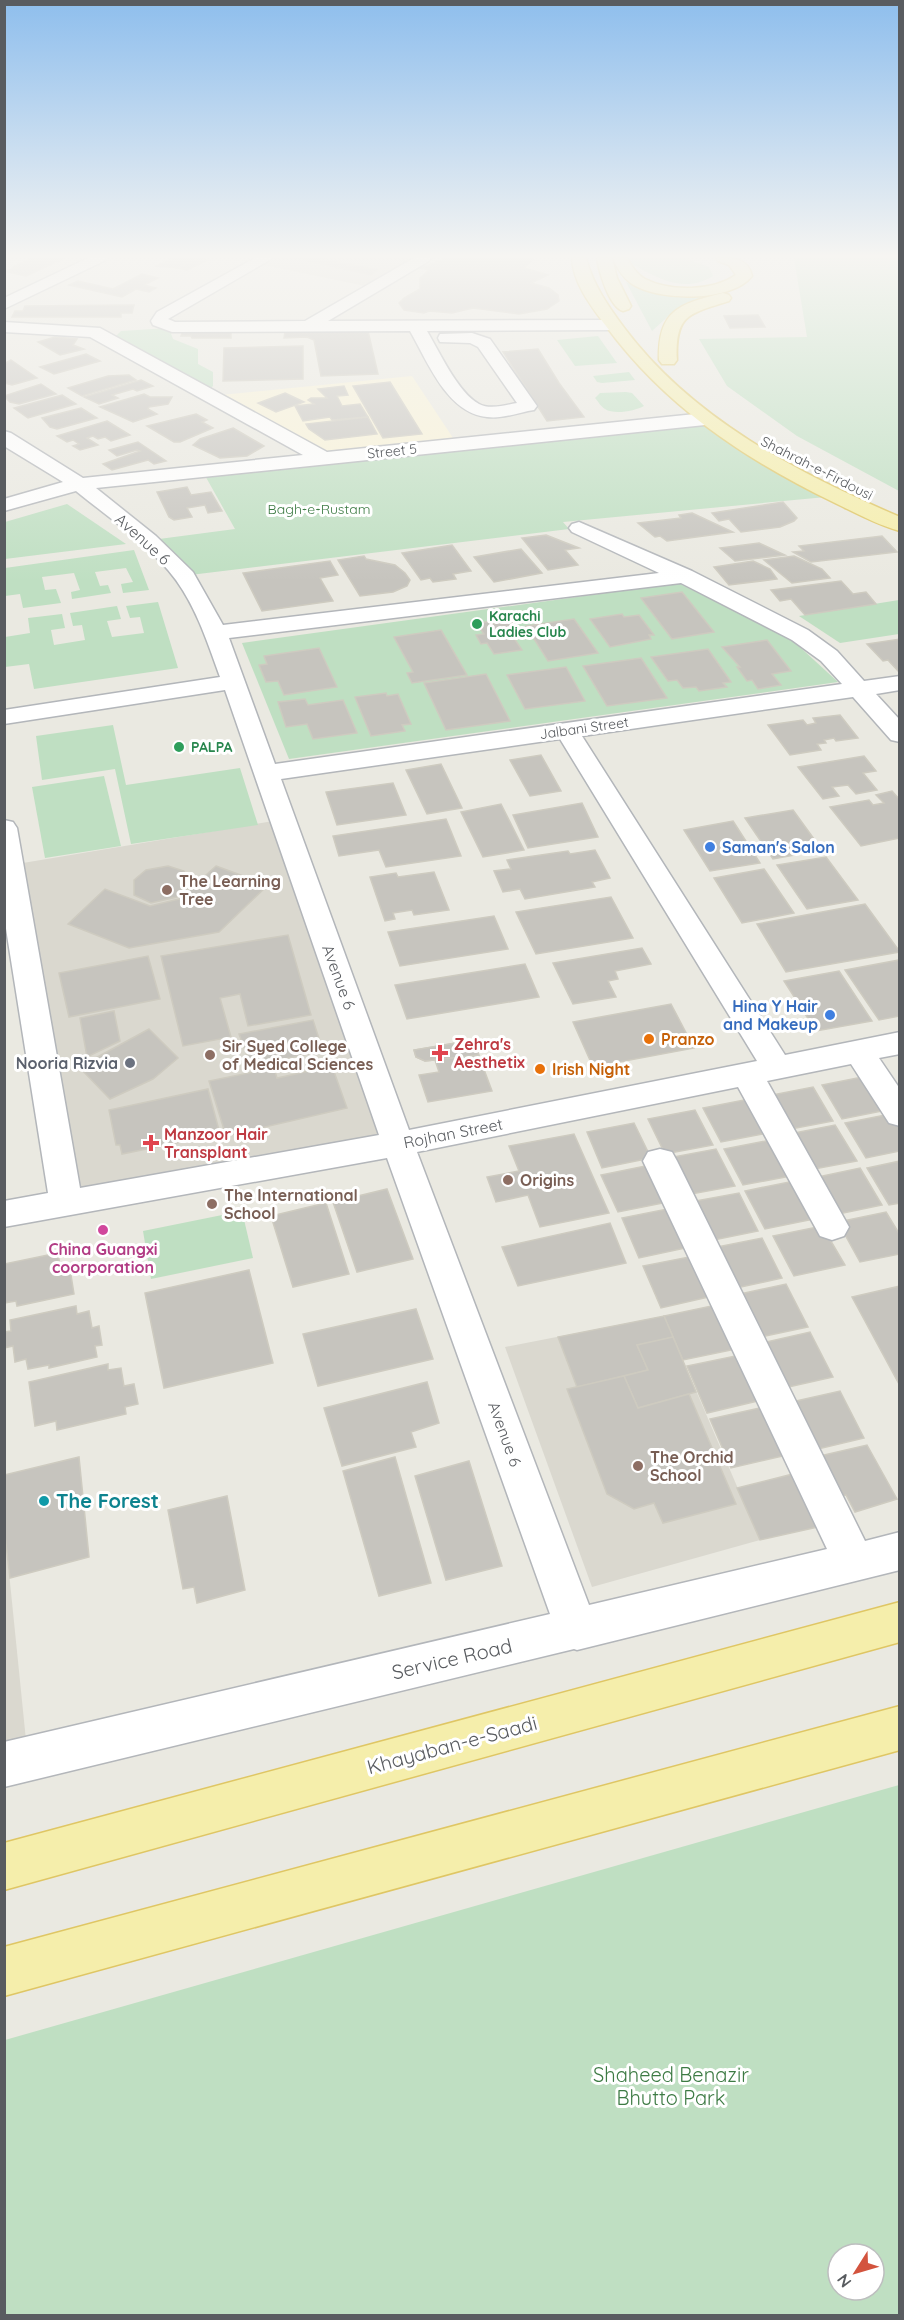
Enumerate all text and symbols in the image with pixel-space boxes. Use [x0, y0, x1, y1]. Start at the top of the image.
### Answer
street label: Shahrah-e-Firdousi [758, 432, 876, 504]
street label: Street 5 [366, 439, 418, 463]
park label: Bagh-e-Rustam [268, 500, 370, 518]
street label: Avenue 6 [111, 509, 175, 569]
place label: Karachi Ladies Club [489, 607, 566, 641]
marker: Karachi Ladies Club [470, 617, 484, 631]
street label: Jalbani Street [538, 713, 630, 743]
place label: PALPA [191, 738, 233, 756]
marker: PALPA [172, 740, 186, 754]
place label: Saman's Salon [722, 837, 835, 857]
marker: Saman's Salon [703, 840, 717, 854]
place label: The Learning Tree [179, 871, 281, 909]
marker: The Learning Tree [160, 883, 174, 897]
street label: Avenue 6 [318, 942, 360, 1013]
place label: Hina Y Hair and Makeup [723, 996, 818, 1034]
marker: Hina Y Hair and Makeup [823, 1008, 837, 1022]
place label: Pranzo [661, 1029, 715, 1049]
marker: Pranzo [642, 1032, 656, 1046]
place label: Zehra's Aesthetix [454, 1034, 525, 1072]
place label: Sir Syed College of Medical Sciences [222, 1036, 373, 1074]
marker: Zehra's Aesthetix [431, 1044, 449, 1062]
marker: Sir Syed College of Medical Sciences [203, 1048, 217, 1062]
place label: Nooria Rizvia [16, 1053, 118, 1073]
marker: Nooria Rizvia [123, 1056, 137, 1070]
place label: Irish Night [552, 1059, 630, 1079]
marker: Irish Night [533, 1062, 547, 1076]
street label: Rojhan Street [402, 1114, 504, 1152]
place label: Manzoor Hair Transplant [164, 1124, 268, 1162]
marker: Manzoor Hair Transplant [142, 1134, 160, 1152]
place label: Origins [520, 1170, 574, 1190]
marker: Origins [501, 1173, 515, 1187]
place label: The International School [224, 1185, 358, 1223]
marker: The International School [205, 1197, 219, 1211]
marker: China Guangxi coorporation [96, 1223, 110, 1237]
place label: China Guangxi coorporation [48, 1239, 158, 1277]
street label: Avenue 6 [484, 1399, 526, 1470]
place label: The Orchid School [650, 1447, 734, 1485]
marker: The Orchid School [631, 1459, 645, 1473]
place label: The Forest [56, 1488, 159, 1513]
marker: The Forest [37, 1494, 51, 1508]
street label: Service Road [389, 1633, 515, 1685]
street label: Khayaban-e-Saadi [364, 1710, 540, 1779]
park label: Shaheed Benazir Bhutto Park [593, 2062, 749, 2110]
north arrow [826, 2242, 886, 2302]
text: N [832, 2270, 856, 2292]

